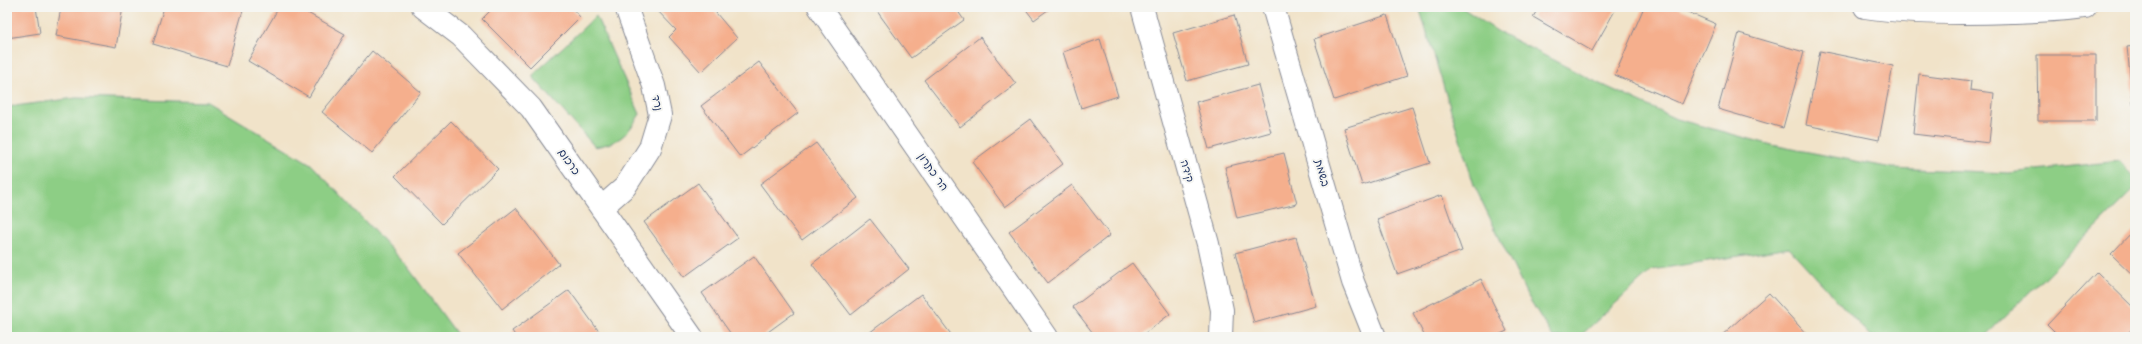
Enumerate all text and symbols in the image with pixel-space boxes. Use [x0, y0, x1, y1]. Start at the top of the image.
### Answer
street label: נרד [649, 94, 665, 112]
street label: כרכום [555, 146, 583, 178]
street label: הר כתרון [915, 151, 951, 193]
street label: בשמת [1312, 157, 1332, 188]
street label: קידה [1178, 158, 1196, 184]

